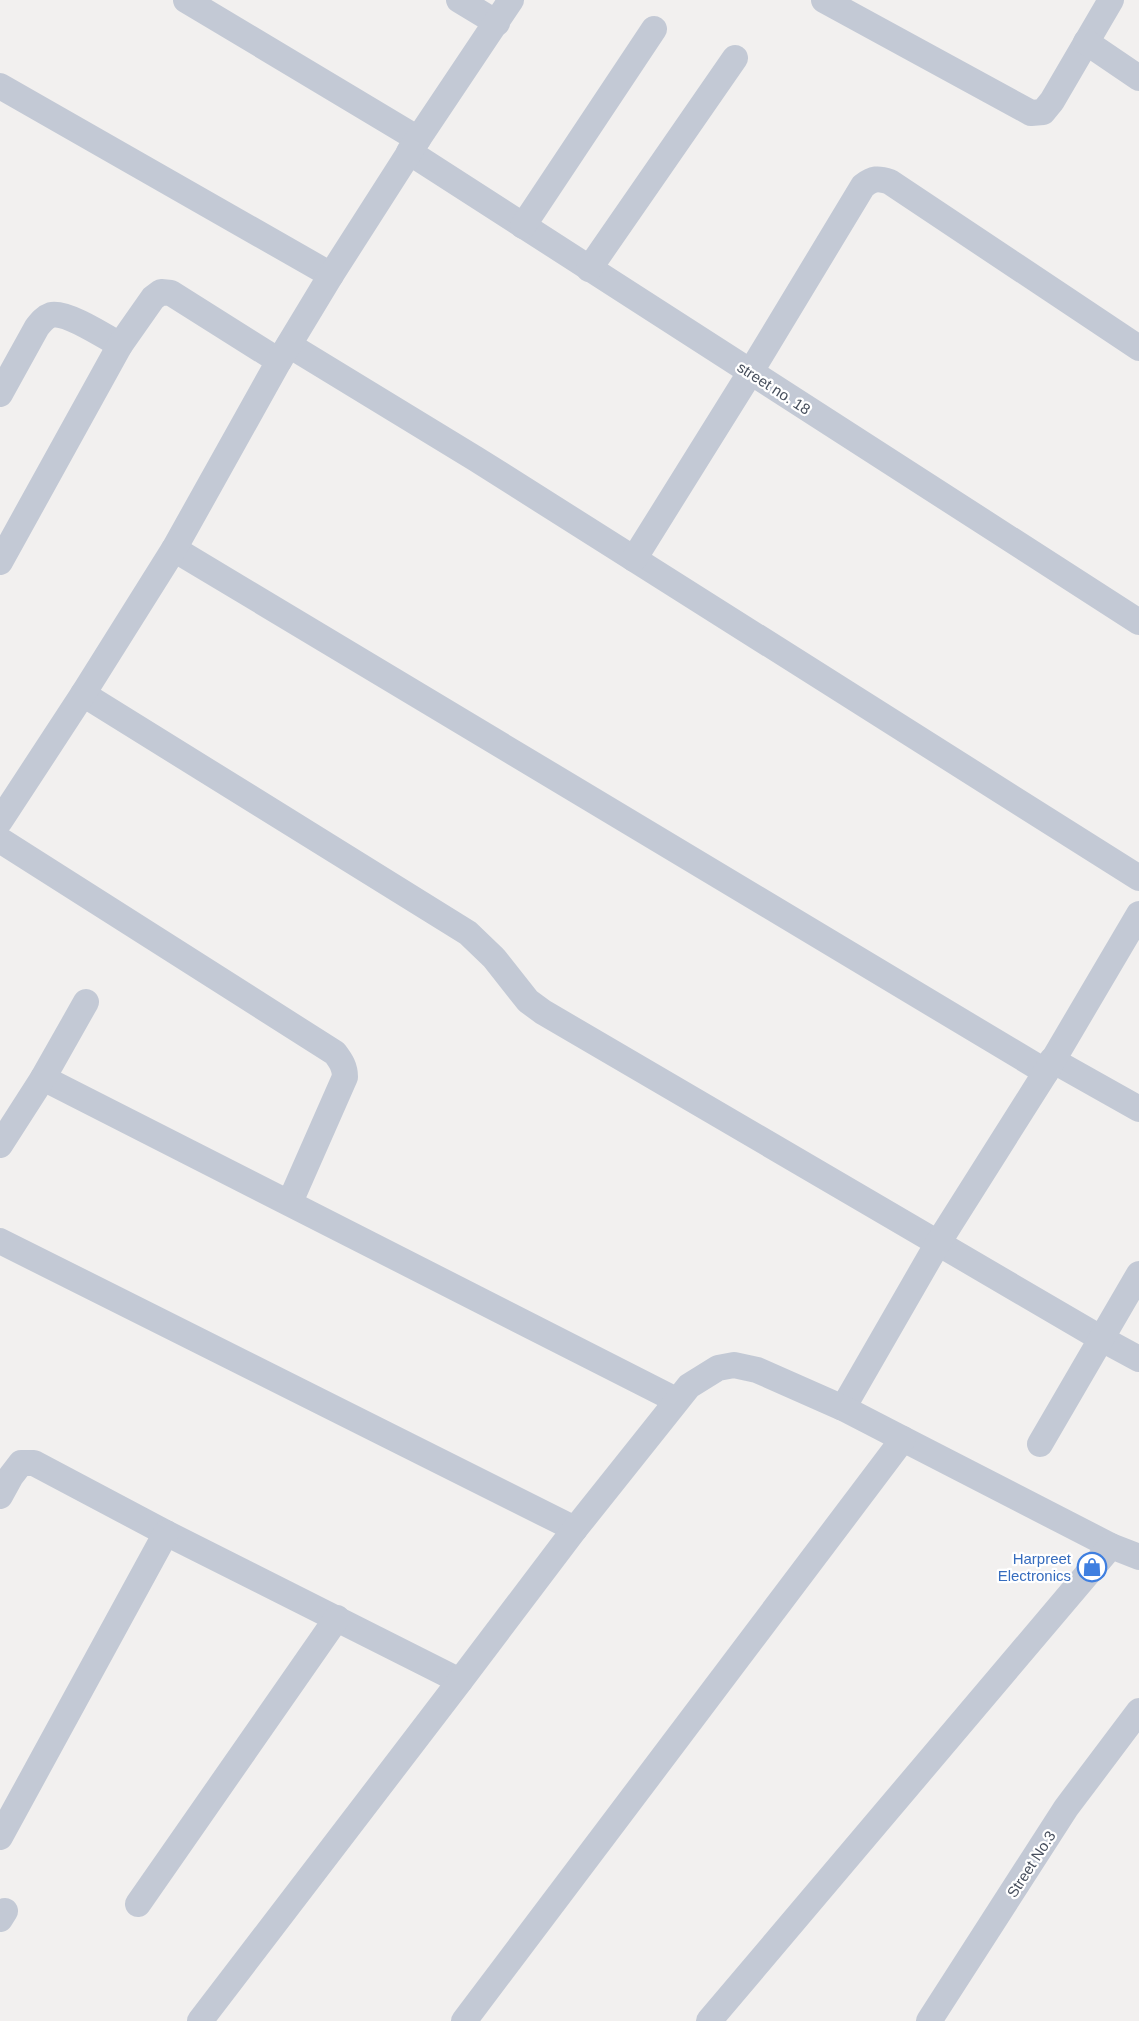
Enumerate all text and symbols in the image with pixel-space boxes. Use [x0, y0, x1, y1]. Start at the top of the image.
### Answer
street label: street no. 18 [734, 358, 814, 418]
place label: Harpreet Electronics [998, 1550, 1072, 1584]
shop icon: Harpreet Electronics [1076, 1551, 1108, 1583]
street label: Street No.3 [1003, 1828, 1059, 1900]

